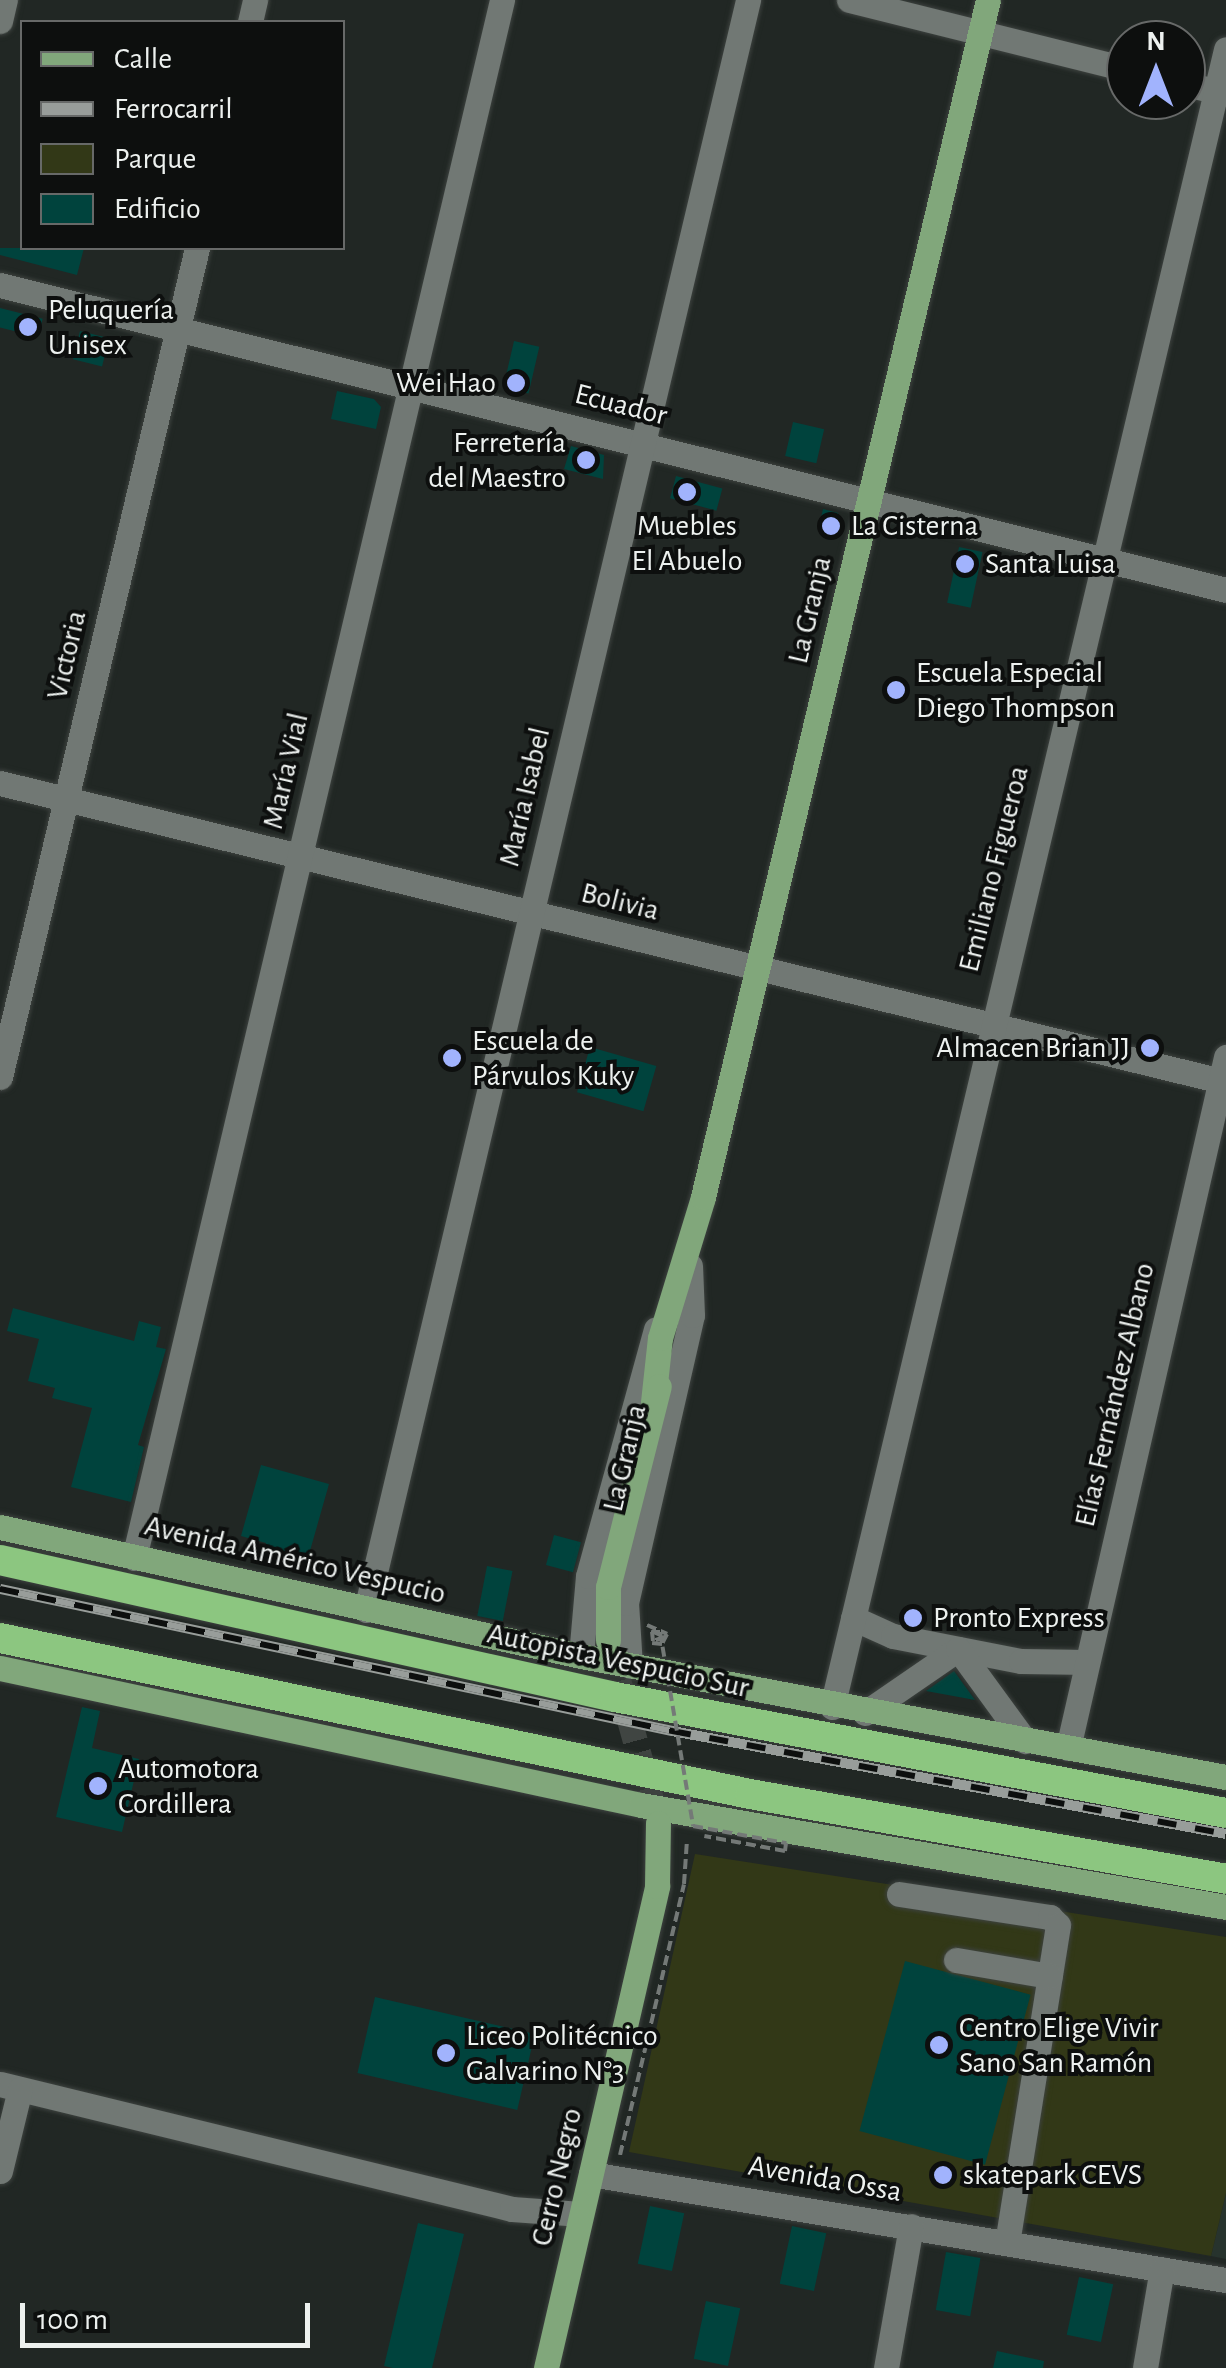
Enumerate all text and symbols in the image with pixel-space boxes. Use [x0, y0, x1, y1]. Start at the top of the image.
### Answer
legend [20, 20, 345, 250]
north arrow [1106, 20, 1206, 120]
text: N [1146, 28, 1166, 56]
text: Calle [114, 44, 172, 74]
text: Ferrocarril [114, 94, 233, 124]
text: Parque [114, 144, 196, 174]
text: Edificio [114, 194, 201, 224]
place label: Peluquería Unisex [48, 292, 174, 362]
marker: Peluquería Unisex [17, 316, 39, 338]
place label: Wei Hao [396, 365, 496, 401]
marker: Wei Hao [505, 372, 527, 394]
street label: Ecuador [571, 376, 671, 434]
place label: Ferretería del Maestro [428, 425, 566, 496]
marker: Ferretería del Maestro [575, 449, 597, 471]
marker: Muebles El Abuelo [676, 481, 698, 503]
place label: Muebles El Abuelo [632, 508, 742, 578]
place label: La Cisterna [851, 508, 978, 544]
marker: La Cisterna [820, 515, 842, 537]
place label: Santa Luisa [985, 546, 1116, 582]
street label: La Granja [780, 553, 840, 667]
marker: Santa Luisa [954, 553, 976, 575]
street label: Victoria [39, 607, 95, 703]
place label: Escuela Especial Diego Thompson [916, 655, 1115, 726]
marker: Escuela Especial Diego Thompson [885, 679, 907, 701]
street label: María Vial [255, 709, 317, 833]
street label: María Isabel [492, 724, 558, 870]
street label: Emiliano Figueroa [951, 762, 1037, 976]
street label: Bolivia [577, 875, 663, 929]
place label: Escuela de Párvulos Kuky [472, 1023, 634, 1094]
place label: Almacen Brian JJ [936, 1030, 1130, 1066]
marker: Almacen Brian JJ [1139, 1037, 1161, 1059]
marker: Escuela de Párvulos Kuky [441, 1047, 463, 1069]
street label: Elías Fernández Albano [1067, 1260, 1163, 1530]
street label: La Granja [595, 1401, 655, 1515]
street label: Avenida Américo Vespucio [141, 1508, 449, 1612]
place label: Pronto Express [933, 1600, 1105, 1636]
marker: Pronto Express [902, 1607, 924, 1629]
street label: Autopista Vespucio Sur [484, 1616, 752, 1706]
place label: Automotora Cordillera [118, 1751, 259, 1822]
marker: Automotora Cordillera [87, 1775, 109, 1797]
place label: Centro Elige Vivir Sano San Ramón [959, 2010, 1158, 2080]
place label: Liceo Politécnico Galvarino N°3 [466, 2018, 658, 2088]
marker: Centro Elige Vivir Sano San Ramón [928, 2034, 950, 2056]
marker: Liceo Politécnico Galvarino N°3 [435, 2042, 457, 2064]
street label: Cerro Negro [524, 2105, 590, 2249]
street label: Avenida Ossa [746, 2148, 904, 2210]
place label: skatepark CEVS [963, 2157, 1142, 2193]
marker: skatepark CEVS [932, 2164, 954, 2186]
scale bar [25, 2283, 315, 2345]
text: 100 m [37, 2305, 108, 2335]

